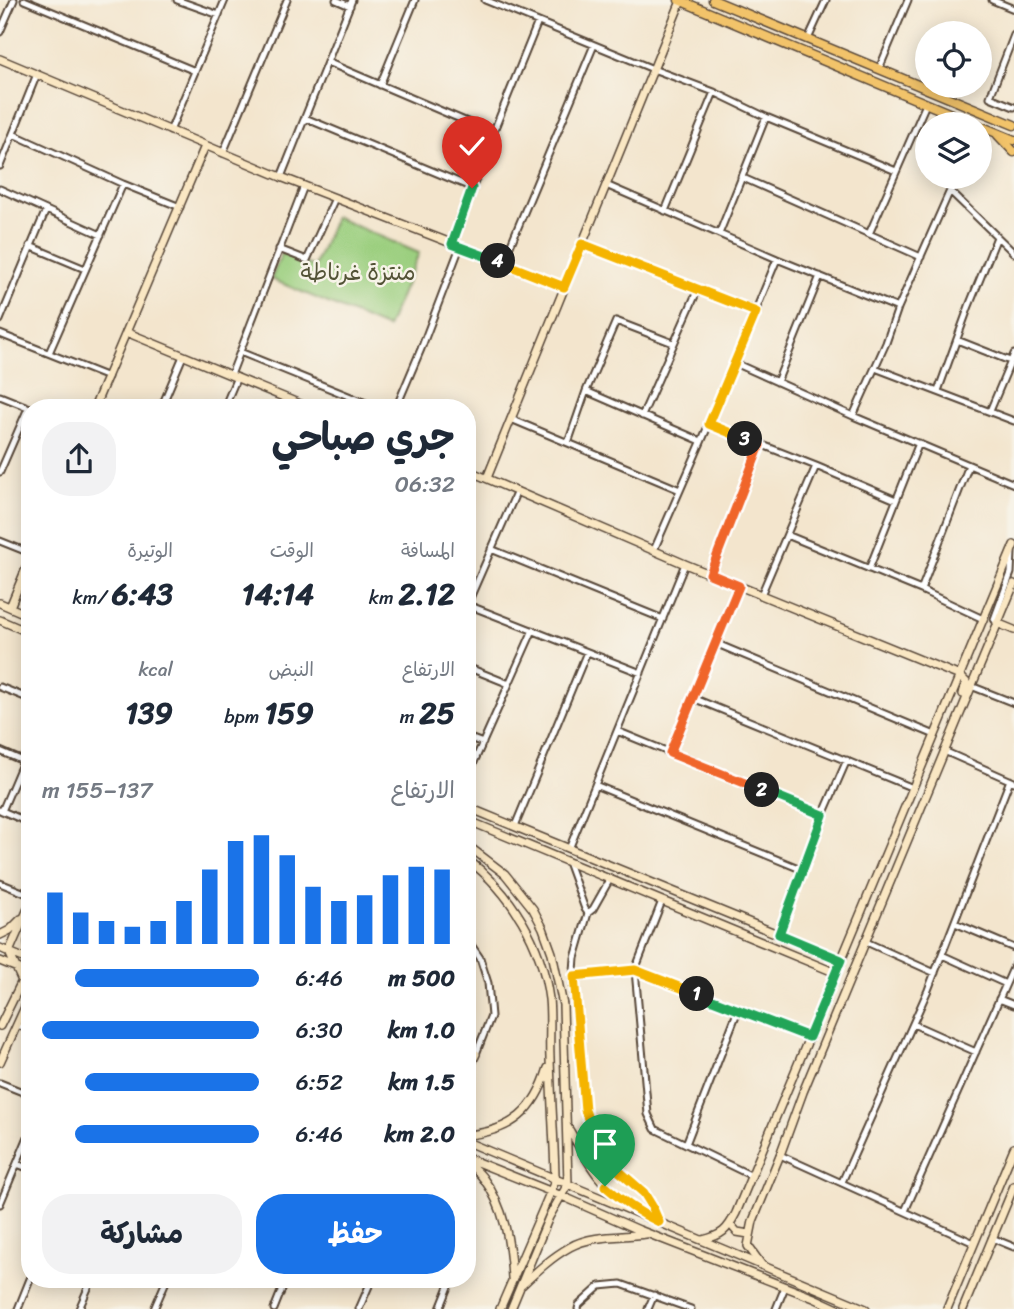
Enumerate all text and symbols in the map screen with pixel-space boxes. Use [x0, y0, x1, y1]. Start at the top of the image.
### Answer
map controls [915, 21, 992, 189]
button: locate [915, 21, 992, 98]
button: layers [915, 112, 992, 189]
pin [442, 116, 502, 188]
icon: check [453, 127, 491, 165]
pin: 4 [480, 244, 516, 278]
text: 4 [492, 244, 503, 277]
park label: منتزة غرناطة [300, 252, 416, 293]
text: جري صباحي [272, 404, 455, 471]
button: share [42, 422, 116, 496]
pin: 3 [728, 422, 762, 457]
text: 3 [739, 422, 750, 455]
text: 06:32 [395, 464, 455, 505]
text: الوتيرة [127, 534, 173, 567]
text: الوقت [270, 534, 314, 567]
text: المسافة [401, 534, 455, 567]
text: 6:43 [112, 567, 173, 621]
text: 14:14 [242, 567, 314, 621]
text: 2.12 [398, 567, 455, 621]
text: /km [73, 581, 112, 614]
text: km [369, 581, 398, 614]
text: kcal [138, 653, 173, 686]
text: النبض [269, 653, 314, 686]
text: الارتفاع [402, 653, 455, 686]
text: 139 [125, 686, 173, 740]
text: 159 [264, 686, 314, 740]
text: 25 [419, 686, 455, 740]
text: bpm [224, 700, 264, 733]
text: m [400, 700, 419, 733]
text: 137–155 m [42, 770, 152, 811]
text: الارتفاع [391, 770, 455, 811]
pin: 2 [744, 772, 780, 808]
text: 2 [756, 773, 767, 806]
text: 6:46 [296, 958, 343, 999]
text: 500 m [388, 958, 455, 999]
pin: 1 [680, 976, 714, 1012]
text: 1 [692, 977, 701, 1010]
text: 6:30 [296, 1010, 343, 1051]
text: 1.0 km [388, 1010, 455, 1051]
text: 6:52 [296, 1062, 343, 1103]
text: 1.5 km [388, 1062, 455, 1103]
text: 6:46 [296, 1114, 343, 1155]
text: 2.0 km [384, 1114, 455, 1155]
pin [575, 1114, 635, 1186]
icon: arrive [586, 1125, 624, 1163]
button: مشاركة [42, 1194, 242, 1274]
button: حفظ [256, 1194, 455, 1274]

